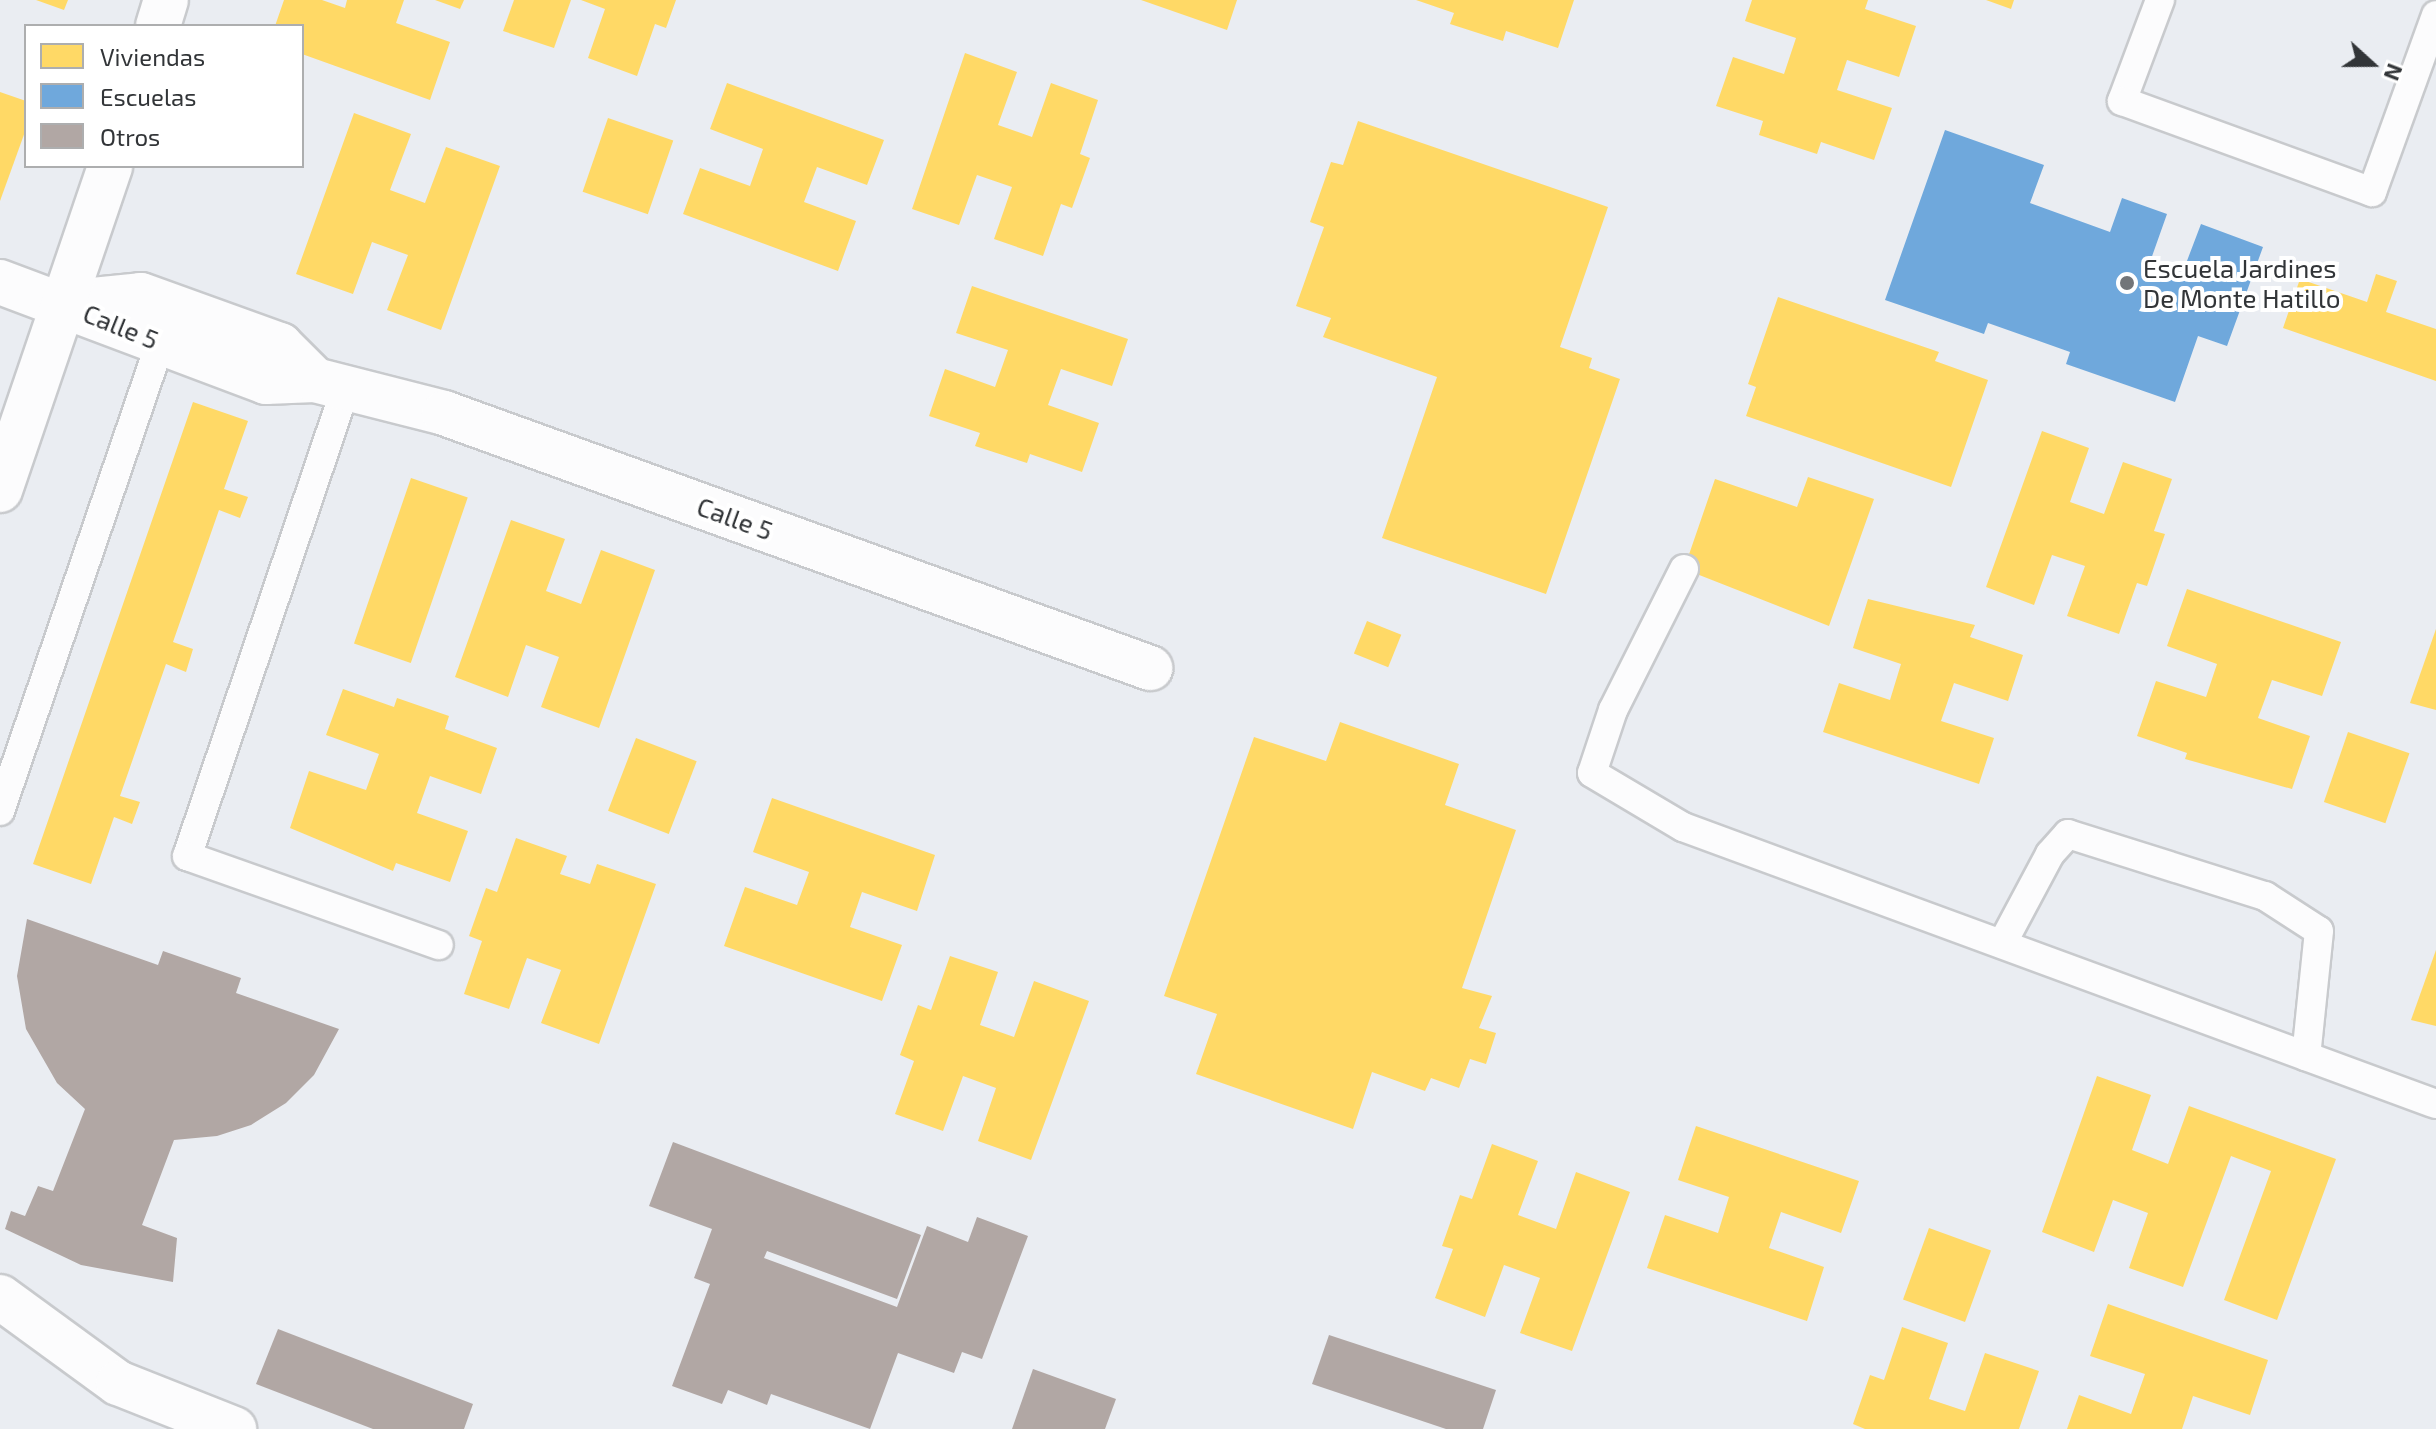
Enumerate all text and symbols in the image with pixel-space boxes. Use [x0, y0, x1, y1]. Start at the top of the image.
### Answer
legend [24, 24, 304, 168]
north arrow [2332, 24, 2412, 104]
text: Viviendas [100, 42, 205, 71]
text: N [2379, 61, 2409, 85]
text: Escuelas [100, 82, 196, 111]
text: Otros [100, 122, 160, 151]
place label: Escuela Jardines De Monte Hatillo [2143, 252, 2341, 314]
marker: Escuela Jardines De Monte Hatillo [2118, 274, 2136, 292]
street label: Calle 5 [79, 297, 163, 355]
street label: Calle 5 [693, 490, 777, 546]

